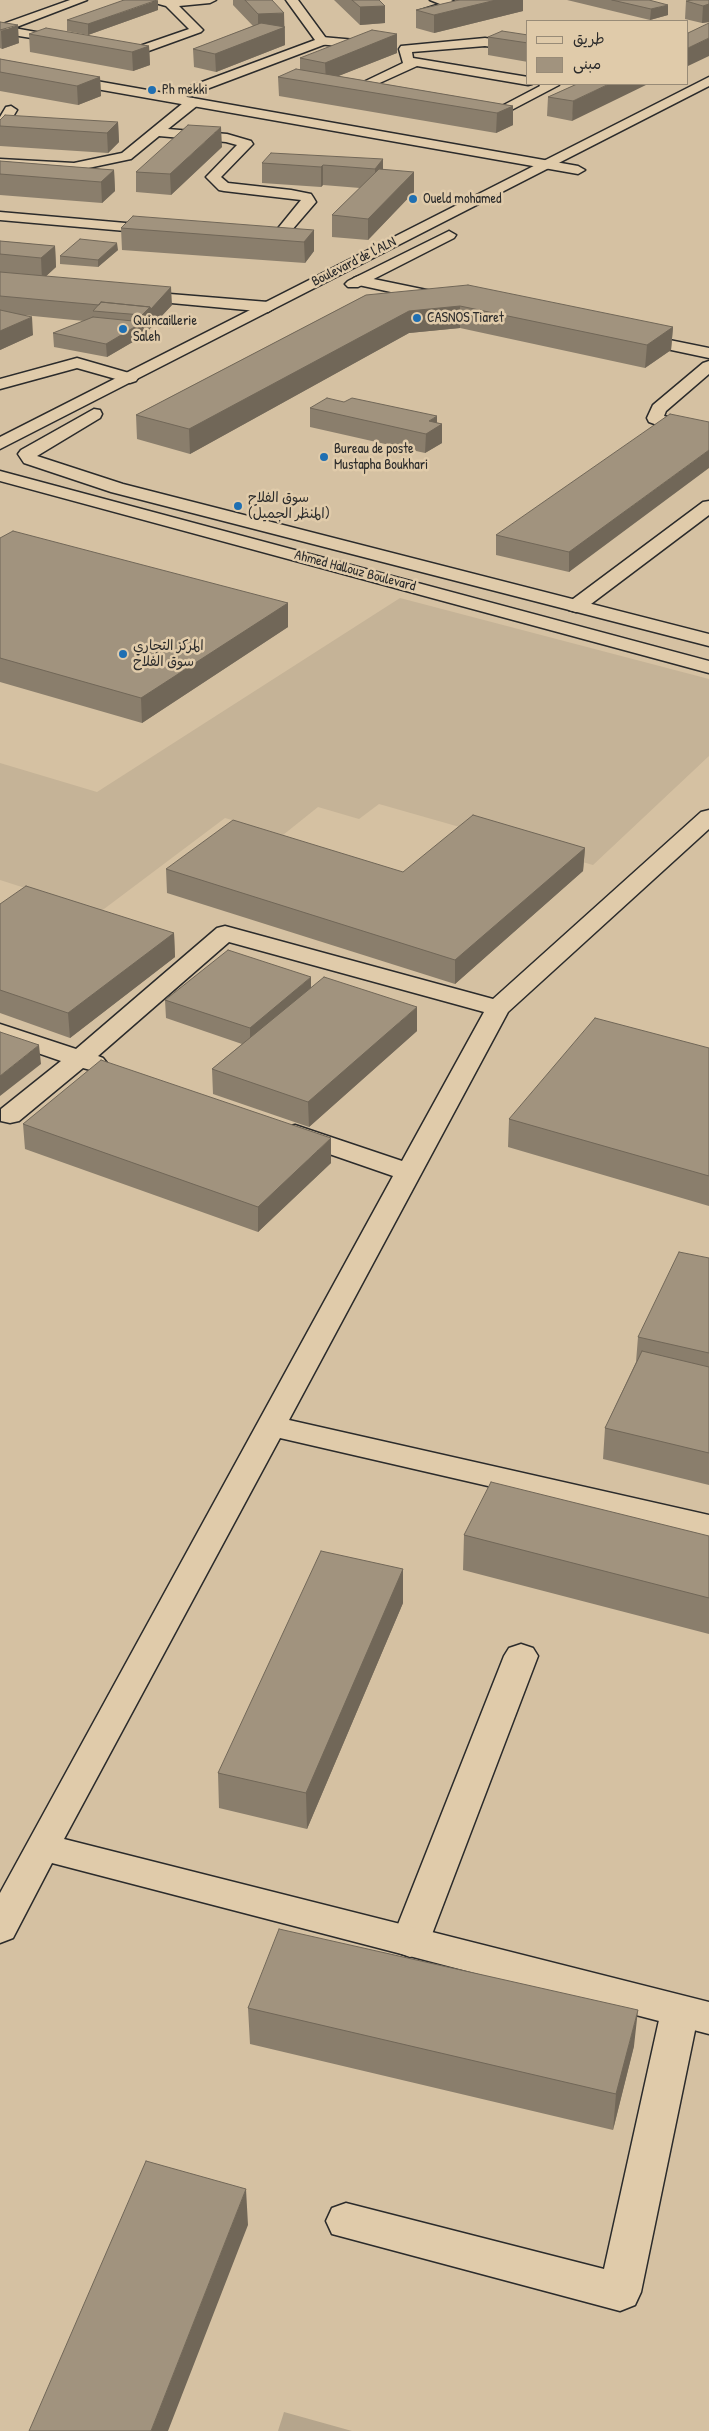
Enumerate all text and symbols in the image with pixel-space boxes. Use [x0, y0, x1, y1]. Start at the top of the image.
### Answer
legend [526, 20, 689, 85]
text: طريق [573, 28, 605, 49]
text: مبنى [573, 53, 601, 74]
place label: Ph mekki [162, 82, 208, 98]
marker: Ph mekki [146, 84, 158, 96]
place label: Oueld mohamed [423, 191, 501, 207]
marker: Oueld mohamed [407, 193, 419, 205]
street label: Boulevard de l'ALN [309, 234, 399, 290]
place label: CASNOS Tiaret [427, 310, 504, 326]
marker: CASNOS Tiaret [411, 312, 423, 324]
place label: Quincaillerie Saleh [133, 313, 197, 346]
marker: Quincaillerie Saleh [117, 323, 129, 335]
place label: Bureau de poste Mustapha Boukhari [334, 441, 428, 474]
marker: Bureau de poste Mustapha Boukhari [318, 451, 330, 463]
place label: سوق الفلاح (المنظر الجميل) [248, 490, 330, 522]
marker: سوق الفلاح (المنظر الجميل) [232, 500, 244, 512]
street label: Ahmed Hallouz Boulevard [293, 547, 417, 595]
place label: المركز التجاري سوق الفلاح [133, 638, 204, 670]
marker: المركز التجاري سوق الفلاح [117, 648, 129, 660]

